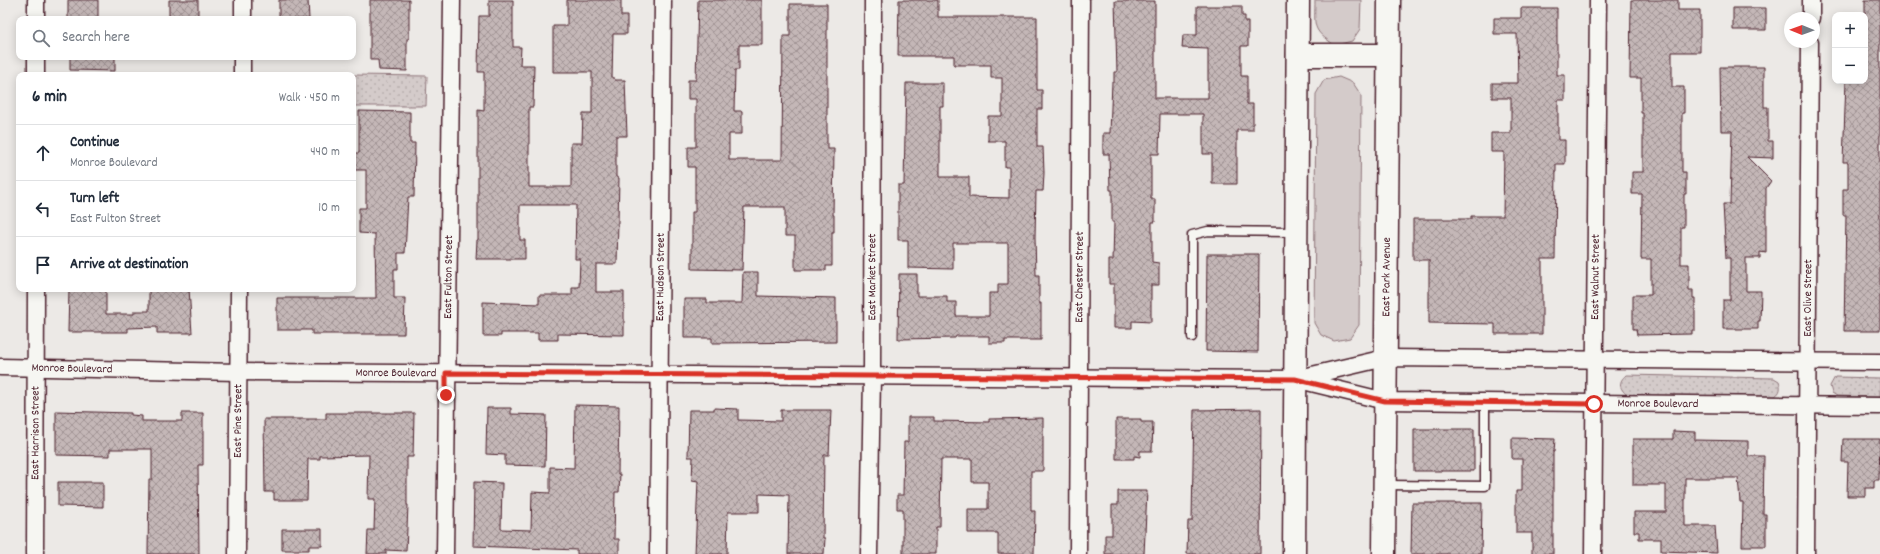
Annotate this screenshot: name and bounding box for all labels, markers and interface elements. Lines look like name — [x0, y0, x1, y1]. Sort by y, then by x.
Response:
north arrow — [1784, 12, 1820, 48]
map controls — [1832, 12, 1868, 84]
button: + — [1832, 12, 1868, 48]
search box — [16, 16, 356, 60]
icon: search — [30, 27, 52, 49]
text: Search here — [62, 27, 130, 49]
button: − — [1832, 48, 1868, 84]
text: 6 min — [32, 86, 67, 110]
text: Walk · 450 m — [279, 89, 340, 108]
text: Continue — [70, 132, 119, 154]
icon: ahead — [32, 142, 54, 164]
text: 440 m — [310, 143, 340, 162]
text: Monroe Boulevard — [70, 154, 158, 173]
text: Turn left — [70, 188, 119, 210]
icon: left — [32, 198, 54, 220]
text: 10 m — [318, 199, 340, 218]
text: East Fulton Street — [70, 210, 161, 229]
street label: East Chester Street — [1071, 231, 1088, 323]
street label: East Hudson Street — [652, 232, 669, 321]
street label: East Market Street — [864, 233, 881, 321]
street label: East Walnut Street — [1587, 233, 1604, 320]
street label: East Fulton Street — [439, 234, 458, 319]
street label: East Park Avenue — [1378, 237, 1395, 317]
icon: arrive — [32, 254, 54, 276]
text: Arrive at destination — [70, 254, 188, 276]
street label: East Olive Street — [1799, 259, 1817, 337]
street label: Monroe Boulevard — [31, 359, 113, 378]
street label: Monroe Boulevard — [355, 364, 436, 382]
street label: East Pine Street — [229, 383, 247, 458]
street label: East Harrison Street — [27, 385, 44, 480]
route end — [437, 386, 455, 404]
route start — [1585, 395, 1603, 413]
street label: Monroe Boulevard — [1617, 395, 1698, 413]

